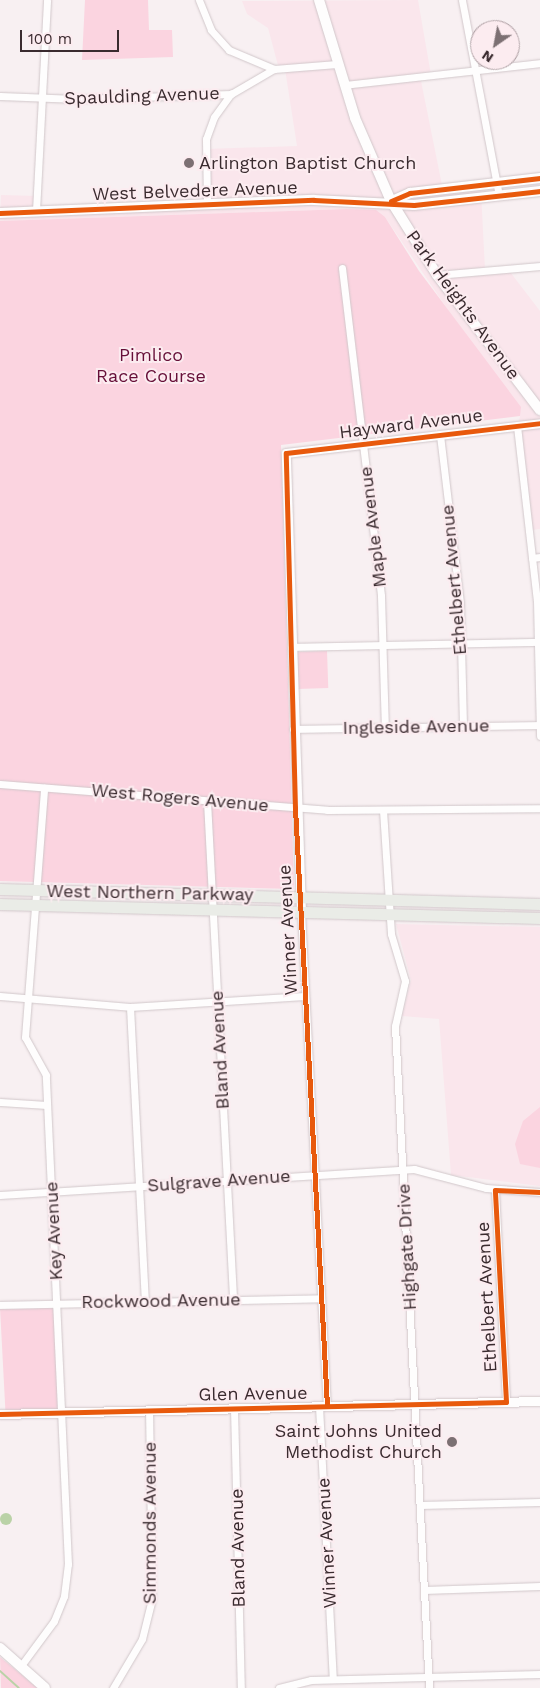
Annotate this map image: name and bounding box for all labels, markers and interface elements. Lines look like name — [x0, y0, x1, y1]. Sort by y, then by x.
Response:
scale bar — [22, 20, 121, 52]
north arrow — [470, 20, 520, 70]
text: 100 m — [28, 30, 72, 48]
text: N — [479, 47, 496, 66]
street label: Spaulding Avenue — [64, 82, 220, 110]
place label: Arlington Baptist Church — [199, 152, 416, 174]
marker: Arlington Baptist Church — [183, 157, 195, 169]
street label: West Belvedere Avenue — [92, 177, 298, 205]
street label: Park Heights Avenue — [401, 226, 525, 384]
park label: Pimlico Race Course — [96, 345, 206, 388]
street label: Hayward Avenue — [338, 404, 484, 444]
street label: Maple Avenue — [355, 465, 391, 589]
street label: Ethelbert Avenue — [437, 504, 471, 656]
street label: Ingleside Avenue — [342, 715, 490, 739]
street label: West Rogers Avenue — [90, 779, 270, 817]
street label: Winner Avenue — [274, 864, 302, 996]
street label: West Northern Parkway — [46, 880, 254, 906]
street label: Bland Avenue — [206, 990, 234, 1110]
street label: Sulgrave Avenue — [146, 1165, 292, 1197]
street label: Key Avenue — [41, 1180, 67, 1282]
street label: Highgate Drive — [393, 1183, 421, 1311]
street label: Ethelbert Avenue — [472, 1221, 502, 1373]
street label: Rockwood Avenue — [81, 1289, 241, 1313]
street label: Glen Avenue — [198, 1382, 308, 1406]
place label: Saint Johns United Methodist Church — [274, 1421, 442, 1464]
marker: Saint Johns United Methodist Church — [446, 1436, 458, 1448]
street label: Simmonds Avenue — [139, 1441, 161, 1605]
street label: Winner Avenue — [313, 1477, 341, 1609]
street label: Bland Avenue — [226, 1488, 250, 1608]

